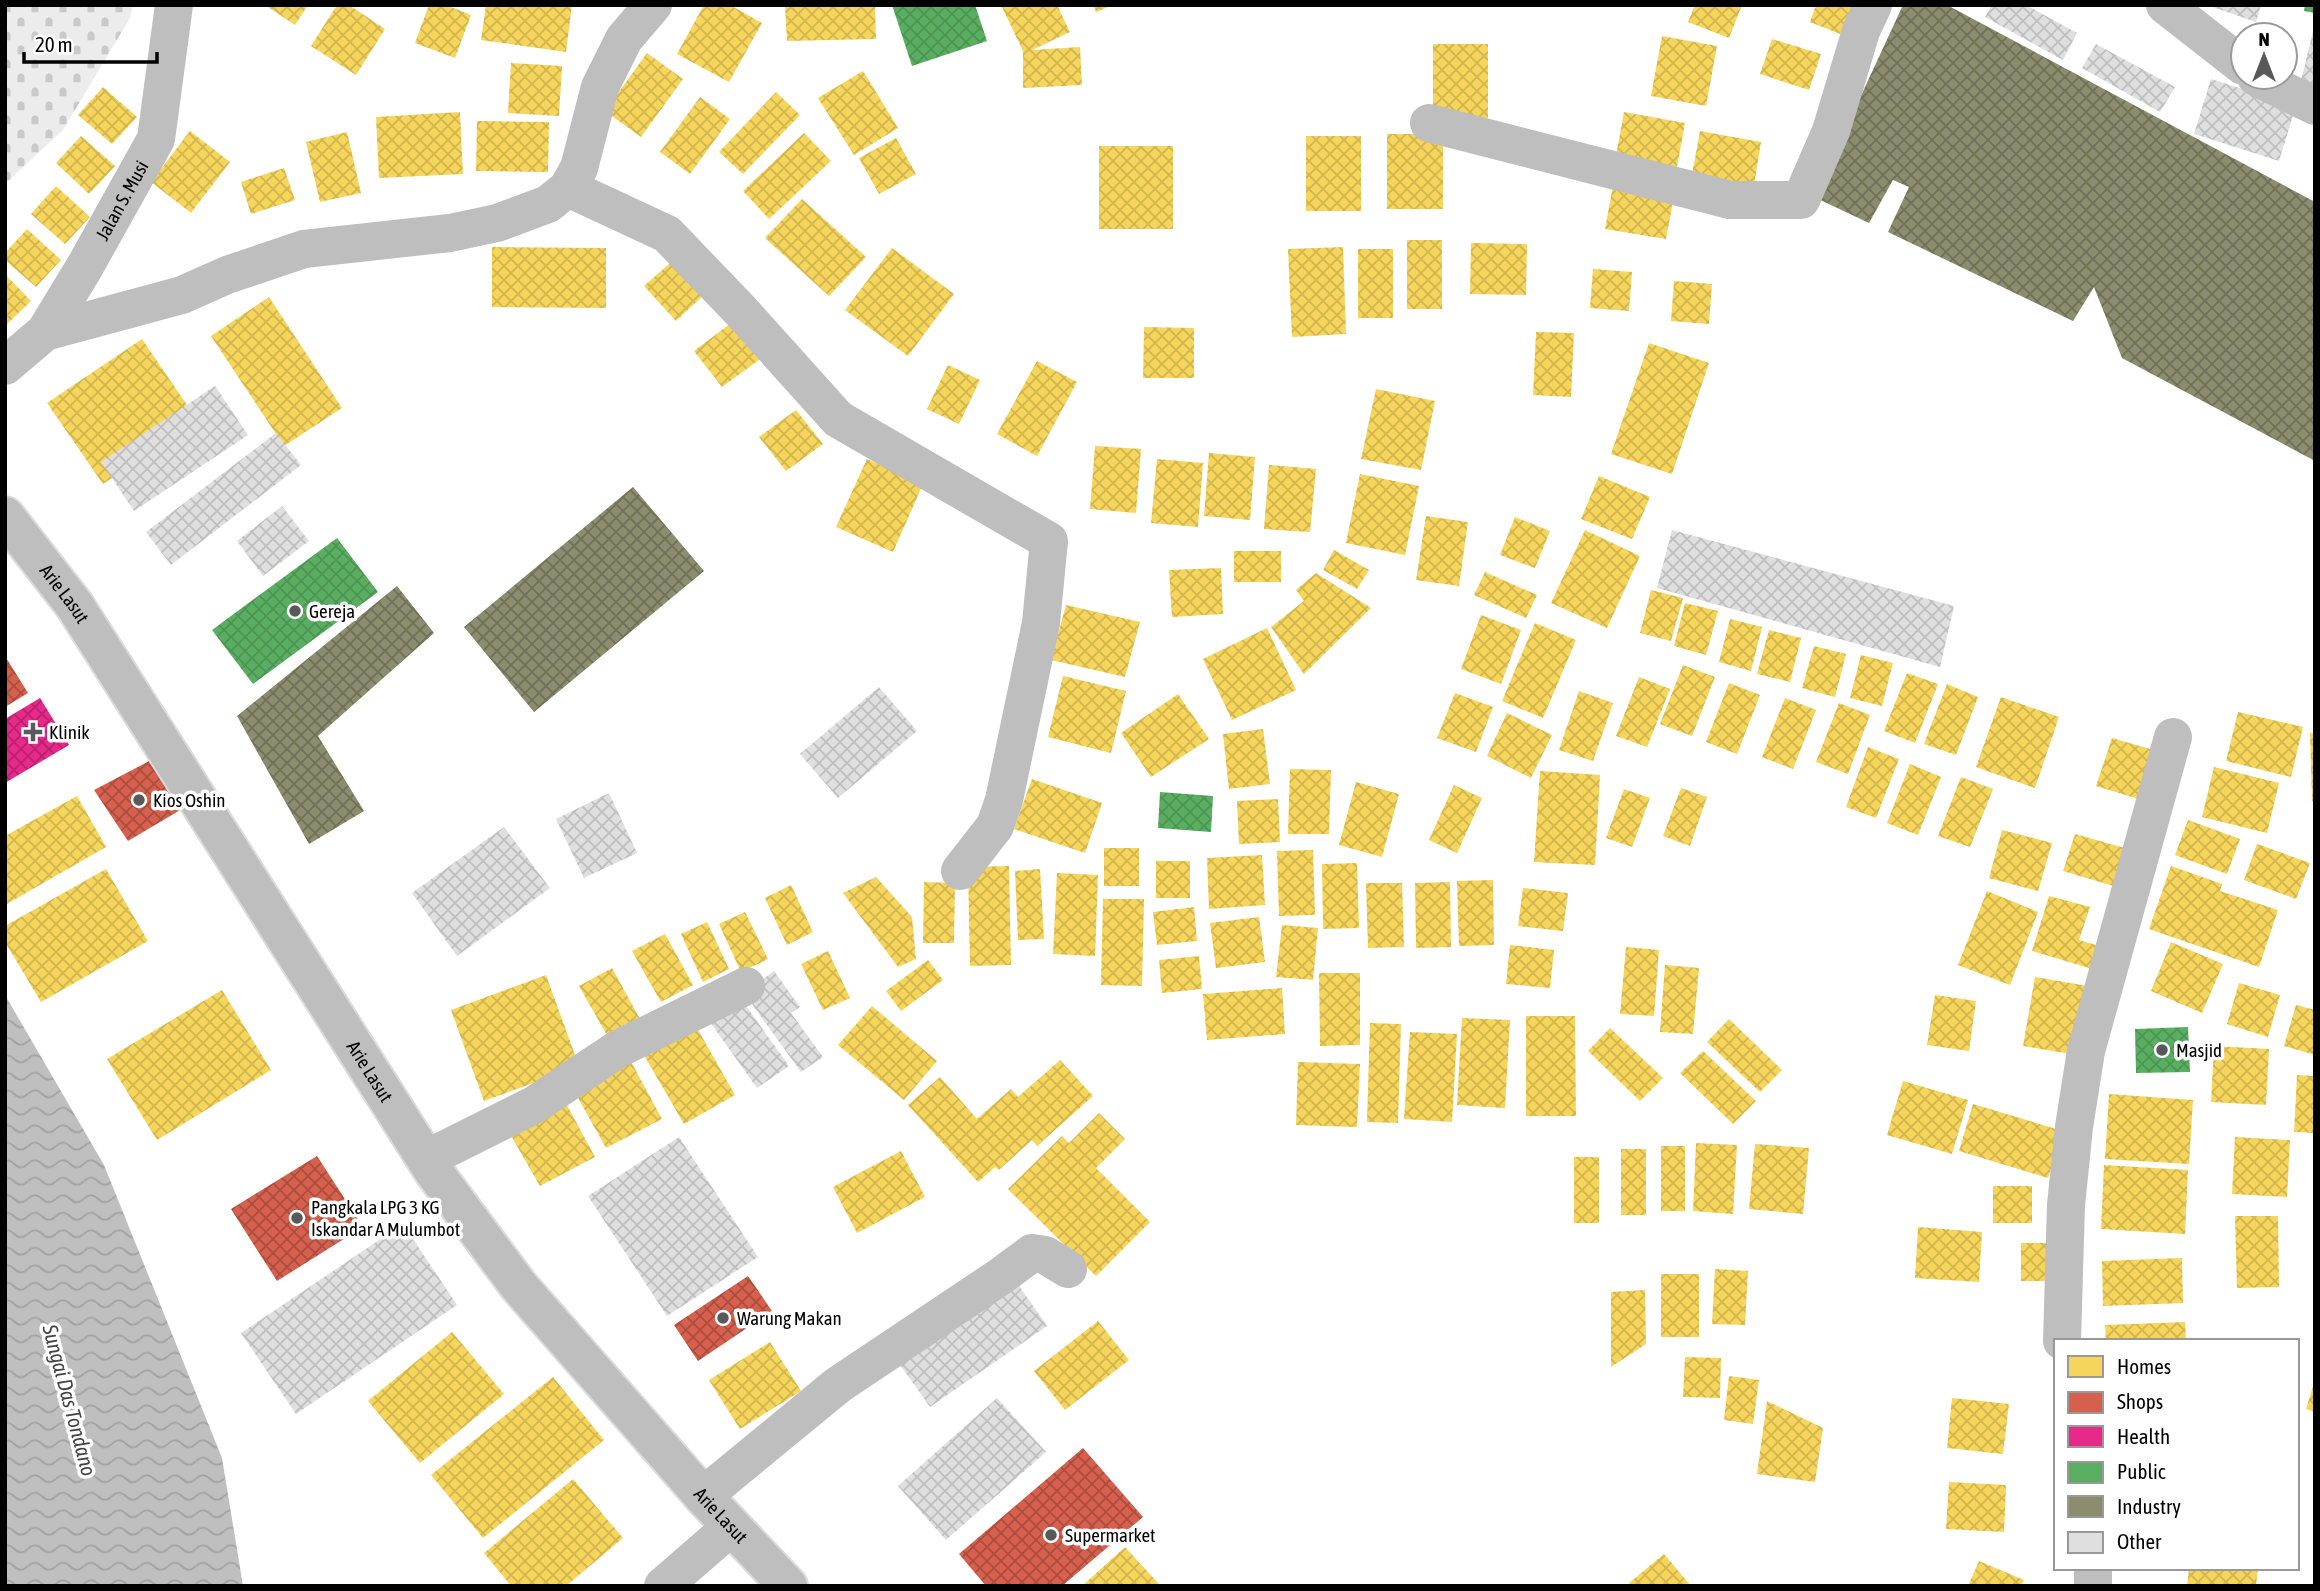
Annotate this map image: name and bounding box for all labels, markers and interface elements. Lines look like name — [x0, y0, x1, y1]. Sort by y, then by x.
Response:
scale bar — [24, 21, 158, 65]
north arrow — [2229, 21, 2299, 91]
text: N — [2258, 28, 2270, 50]
text: 20 m — [35, 32, 73, 56]
street label: Jalan S. Musi — [91, 157, 153, 244]
street label: Arie Lasut — [36, 560, 94, 627]
place label: Gereja — [309, 600, 355, 622]
marker: Gereja — [287, 603, 303, 619]
place label: Klinik — [49, 721, 90, 743]
marker: Klinik — [23, 722, 43, 742]
place label: Kios Oshin — [153, 789, 226, 811]
marker: Kios Oshin — [131, 792, 147, 808]
street label: Arie Lasut — [343, 1037, 398, 1106]
place label: Masjid — [2176, 1039, 2222, 1061]
marker: Masjid — [2154, 1042, 2170, 1058]
place label: Pangkala LPG 3 KG Iskandar A Mulumbot — [311, 1196, 460, 1240]
marker: Pangkala LPG 3 KG Iskandar A Mulumbot — [289, 1210, 305, 1226]
place label: Warung Makan — [737, 1307, 842, 1329]
marker: Warung Makan — [715, 1310, 731, 1326]
water label: Sungai Das Tondano — [38, 1321, 102, 1478]
legend — [2054, 1339, 2299, 1570]
text: Homes — [2117, 1354, 2171, 1378]
text: Shops — [2117, 1389, 2163, 1413]
text: Health — [2117, 1424, 2170, 1448]
text: Public — [2117, 1459, 2166, 1483]
street label: Arie Lasut — [690, 1483, 752, 1547]
text: Industry — [2117, 1494, 2181, 1518]
place label: Supermarket — [1065, 1524, 1156, 1546]
marker: Supermarket — [1043, 1527, 1059, 1543]
text: Other — [2117, 1529, 2162, 1553]

